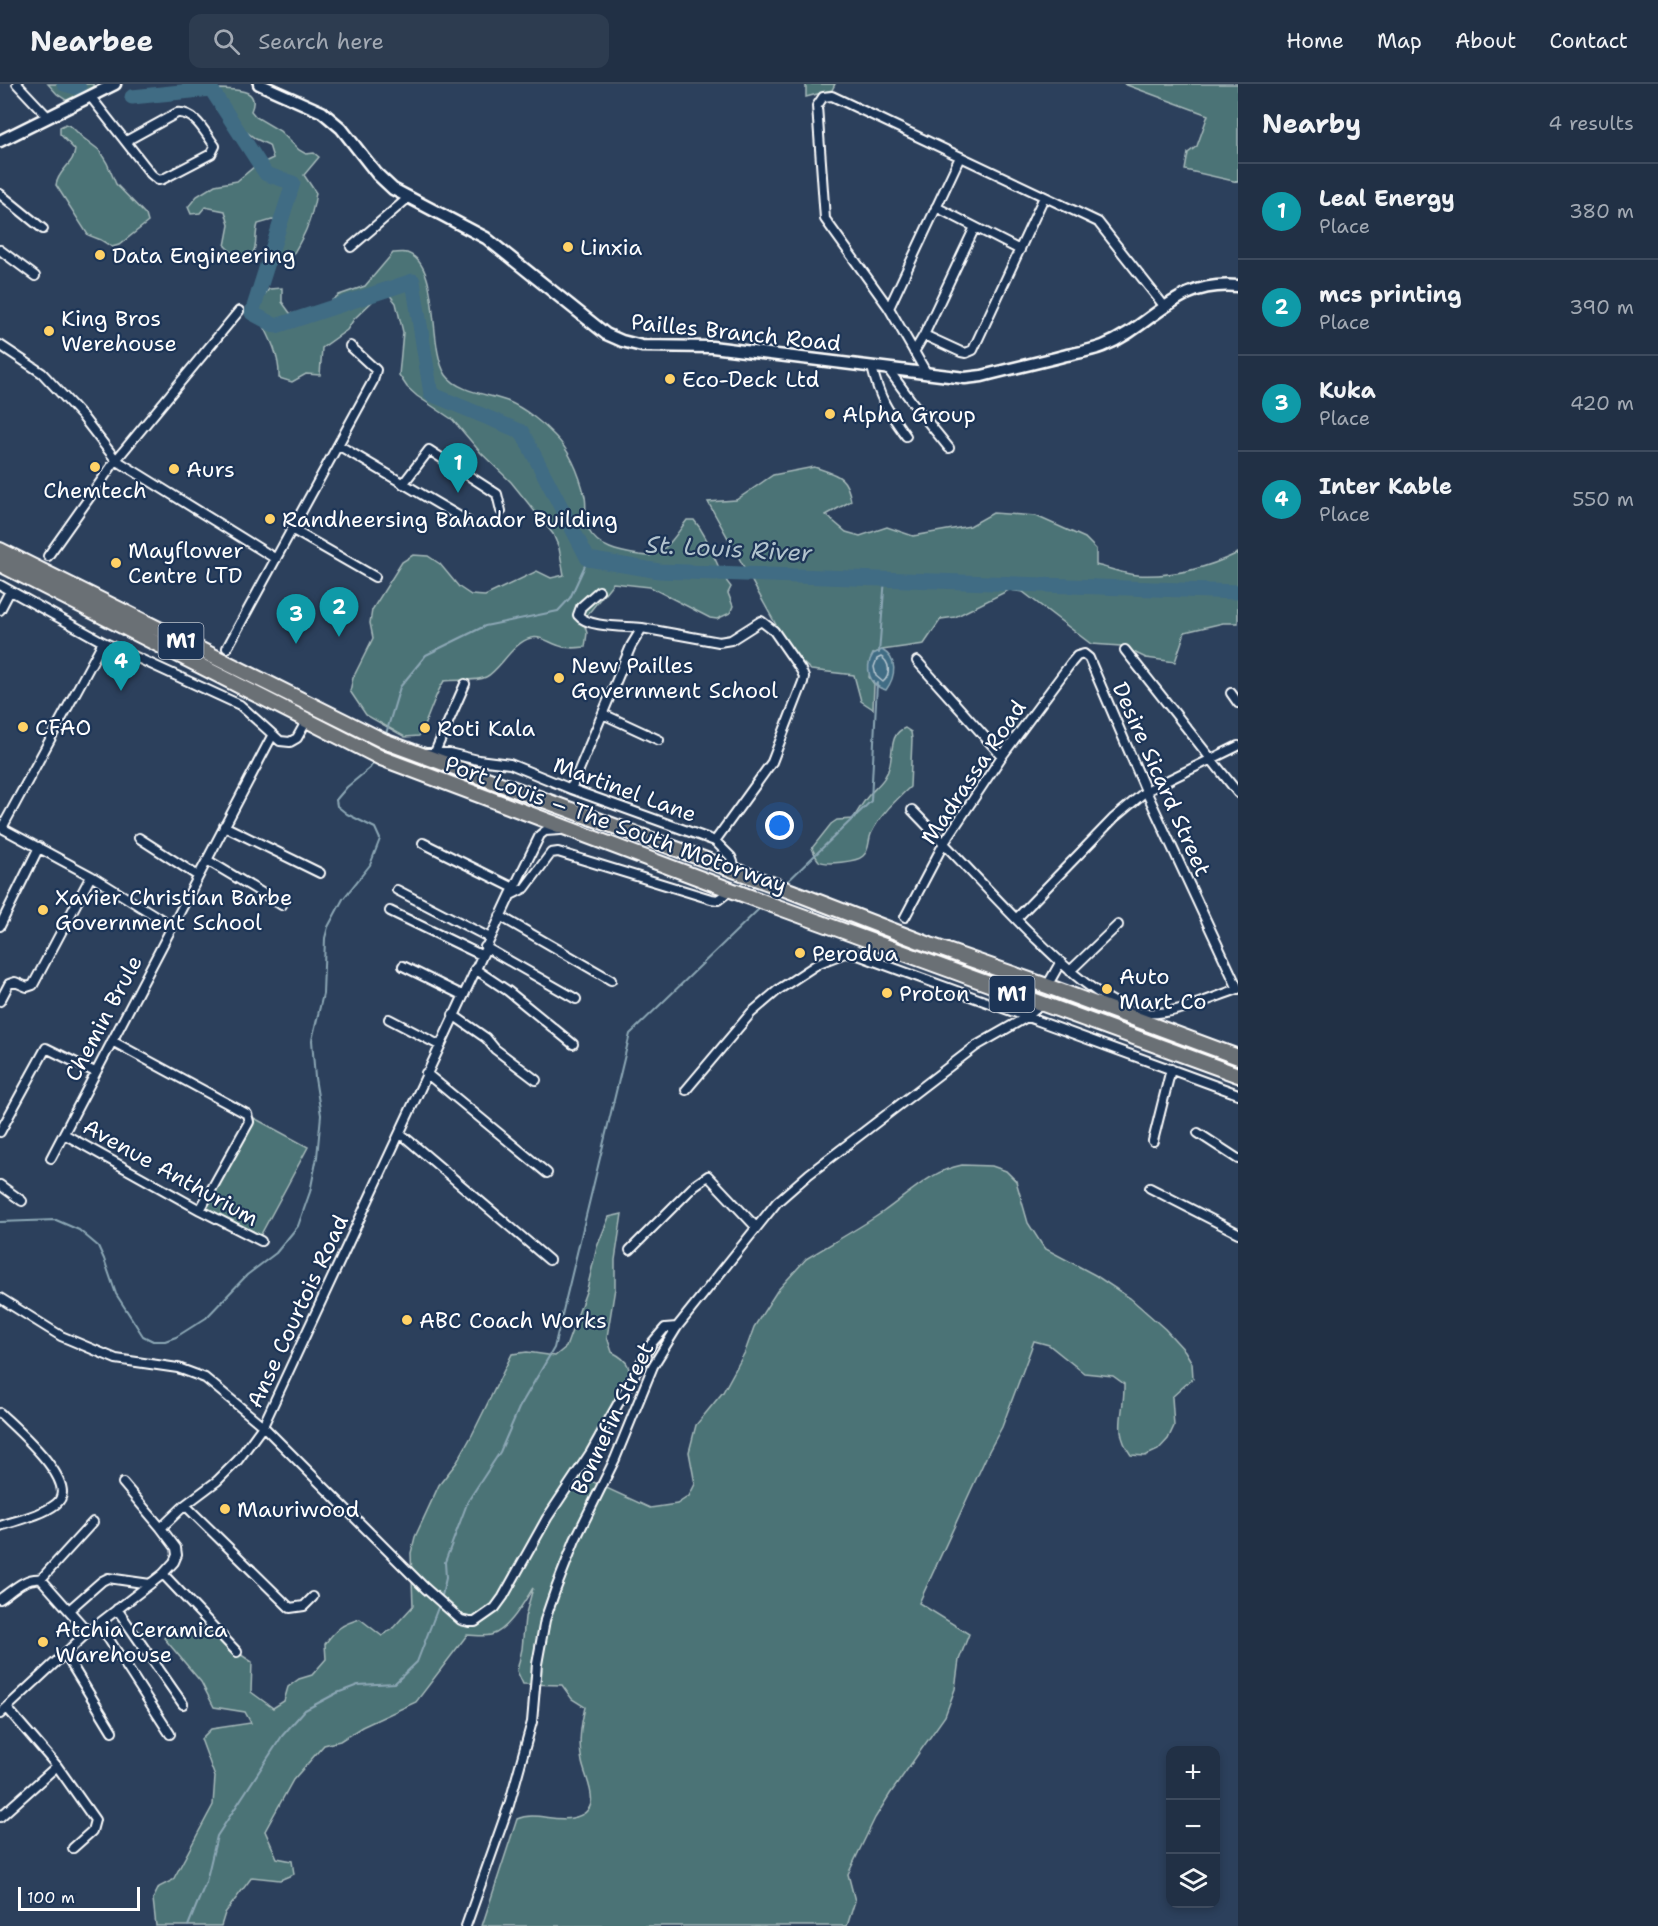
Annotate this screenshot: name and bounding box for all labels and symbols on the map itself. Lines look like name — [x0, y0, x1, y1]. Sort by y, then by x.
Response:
place label: Linxia — [580, 233, 642, 262]
marker: Linxia — [561, 240, 575, 254]
place label: Data Engineering — [112, 241, 295, 270]
marker: Data Engineering — [93, 248, 107, 262]
place label: King Bros Werehouse — [61, 304, 177, 358]
street label: Pailles Branch Road — [630, 307, 842, 358]
marker: King Bros Werehouse — [42, 324, 56, 338]
place label: Eco-Deck Ltd — [682, 365, 820, 394]
marker: Eco-Deck Ltd — [663, 372, 677, 386]
place label: Alpha Group — [842, 400, 976, 429]
marker: Alpha Group — [823, 407, 837, 421]
pin: 1 — [438, 444, 478, 493]
place label: Aurs — [186, 455, 235, 484]
marker: Chemtech — [88, 460, 102, 474]
marker: Aurs — [167, 462, 181, 476]
place label: Chemtech — [43, 476, 147, 505]
place label: Randheersing Bahador Building — [282, 505, 618, 534]
marker: Randheersing Bahador Building — [263, 512, 277, 526]
water label: St. Louis River — [645, 529, 814, 569]
place label: Mayflower Centre LTD — [128, 536, 244, 590]
marker: Mayflower Centre LTD — [109, 556, 123, 570]
pin: 2 — [320, 588, 358, 637]
pin: 3 — [276, 594, 316, 644]
road number: M1 — [158, 623, 204, 659]
pin: 4 — [102, 642, 140, 691]
place label: New Pailles Government School — [571, 651, 778, 705]
marker: New Pailles Government School — [552, 671, 566, 685]
street label: Desire Sicard Street — [1106, 678, 1217, 881]
street label: Madrassa Road — [914, 694, 1033, 850]
place label: CFAO — [35, 713, 91, 742]
place label: Roti Kala — [437, 714, 535, 743]
marker: CFAO — [16, 720, 30, 734]
marker: Roti Kala — [418, 721, 432, 735]
street label: Port Louis – The South Motorway — [441, 749, 791, 900]
street label: Martinel Lane — [549, 750, 700, 829]
your location — [765, 811, 794, 840]
place label: Xavier Christian Barbe Government School — [55, 883, 292, 937]
marker: Xavier Christian Barbe Government School — [36, 903, 50, 917]
place label: Perodua — [812, 939, 899, 968]
marker: Perodua — [793, 946, 807, 960]
street label: Chemin Brule — [58, 950, 149, 1086]
place label: Auto Mart Co — [1119, 962, 1207, 1016]
road number: M1 — [990, 976, 1034, 1012]
place label: Proton — [899, 979, 970, 1008]
marker: Auto Mart Co — [1100, 982, 1114, 996]
marker: Proton — [880, 986, 894, 1000]
street label: Avenue Anthurium — [78, 1112, 264, 1233]
street label: Anse Courtois Road — [240, 1210, 355, 1412]
place label: ABC Coach Works — [419, 1306, 607, 1335]
marker: ABC Coach Works — [400, 1313, 414, 1327]
street label: Bonnefin Street — [564, 1337, 661, 1499]
place label: Mauriwood — [237, 1495, 359, 1524]
marker: Mauriwood — [218, 1502, 232, 1516]
place label: Atchia Ceramica Warehouse — [55, 1615, 228, 1669]
marker: Atchia Ceramica Warehouse — [36, 1635, 50, 1649]
scale bar — [18, 1884, 140, 1912]

